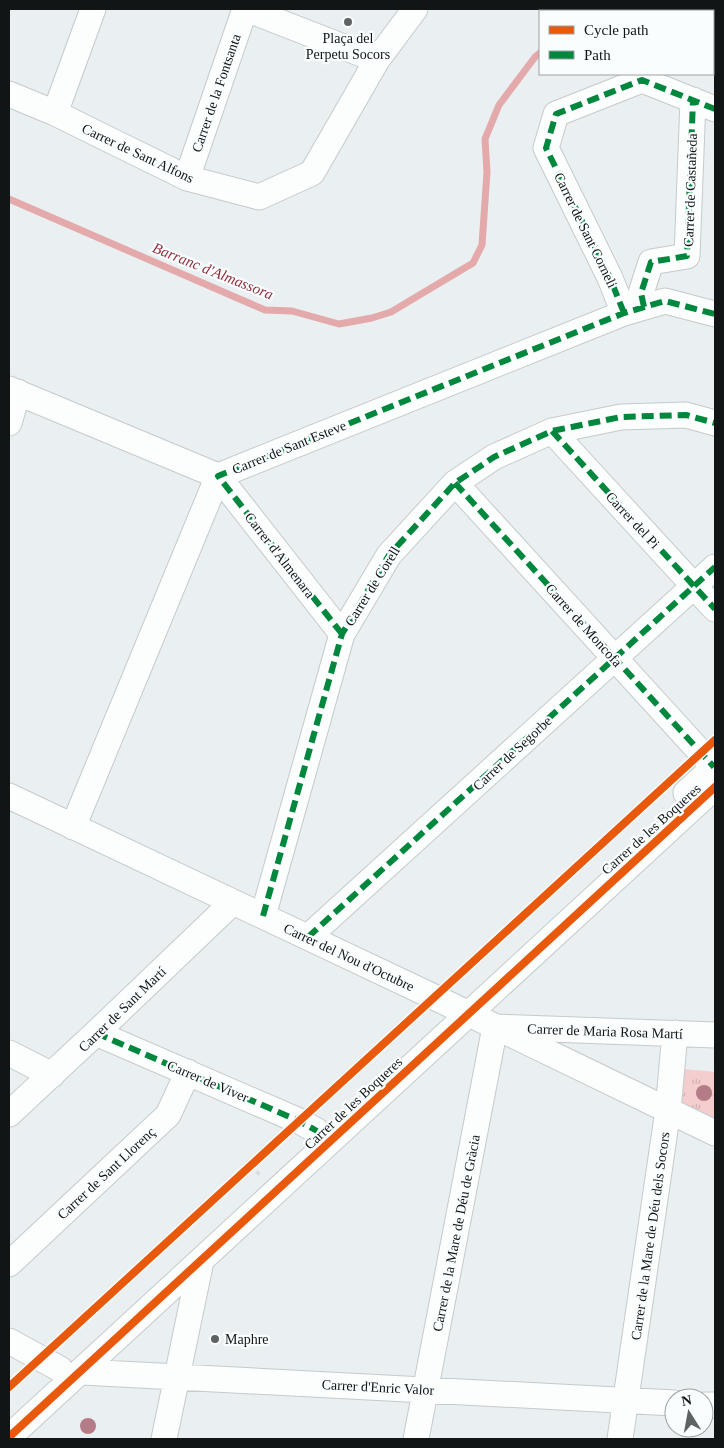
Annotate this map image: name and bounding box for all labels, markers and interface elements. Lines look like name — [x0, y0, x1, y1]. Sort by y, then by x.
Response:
legend — [539, 10, 714, 75]
marker: Plaça del Perpetu Socors — [342, 16, 354, 28]
text: Cycle path — [584, 22, 649, 38]
street label: Carrer de la Fontsanta — [189, 31, 244, 154]
place label: Plaça del Perpetu Socors — [306, 31, 390, 62]
text: Path — [584, 47, 611, 63]
street label: Carrer de Sant Alfons — [79, 121, 196, 186]
street label: Carrer de Castañeda — [681, 132, 700, 247]
street label: Carrer de Sant Corneli — [551, 170, 620, 290]
water label: Barranc d'Almassora — [150, 239, 276, 303]
street label: Carrer de Sant Esteve — [230, 418, 348, 477]
street label: Carrer del Pi — [603, 489, 663, 552]
street label: Carrer d'Almenara — [242, 510, 318, 602]
street label: Carrer de Corell — [342, 544, 403, 629]
street label: Carrer de Moncofa — [542, 581, 625, 671]
street label: Carrer de Segorbe — [470, 713, 555, 794]
street label: Carrer de les Boqueres — [599, 781, 704, 878]
street label: Carrer del Nou d'Octubre — [281, 921, 416, 994]
street label: Carrer de Sant Martí — [76, 964, 169, 1055]
street label: Carrer de Maria Rosa Martí — [527, 1021, 683, 1042]
street label: Carrer de les Boqueres — [301, 1054, 405, 1152]
street label: Carrer de Viver — [165, 1058, 251, 1105]
street label: Carrer de Sant Llorenç — [54, 1124, 158, 1222]
street label: Carrer de la Mare de Déu dels Socors — [628, 1131, 673, 1341]
street label: Carrer de la Mare de Déu de Gràcia — [430, 1133, 483, 1333]
place label: Maphre — [225, 1332, 269, 1347]
marker: Maphre — [209, 1333, 221, 1345]
street label: Carrer d'Enric Valor — [321, 1377, 435, 1398]
north arrow — [664, 1388, 714, 1438]
text: N — [680, 1392, 693, 1409]

